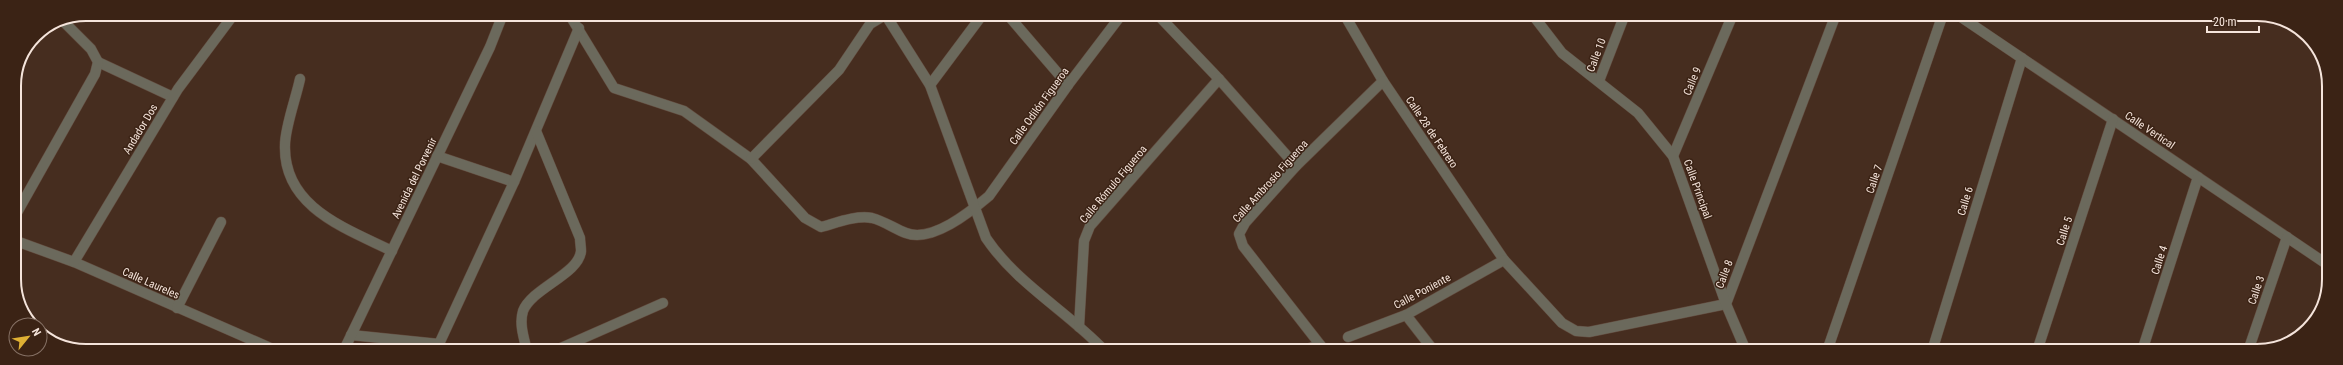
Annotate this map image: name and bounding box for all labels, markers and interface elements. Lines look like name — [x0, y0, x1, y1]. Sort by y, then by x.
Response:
scale bar — [2207, 8, 2259, 34]
text: 20 m — [2213, 15, 2237, 29]
street label: Calle 10 — [1584, 36, 1609, 74]
street label: Calle Odilón Figueroa — [1007, 65, 1072, 148]
street label: Calle 9 — [1681, 65, 1704, 97]
street label: Calle 28 de Febrero — [1403, 94, 1461, 171]
street label: Andador Dos — [120, 102, 160, 157]
street label: Calle Vertical — [2122, 109, 2177, 152]
street label: Avenida del Porvenir — [389, 135, 440, 221]
street label: Calle Ambrosio Figueroa — [1230, 137, 1311, 225]
street label: Calle Rómulo Figueroa — [1077, 143, 1150, 226]
street label: Calle Principal — [1681, 158, 1714, 221]
street label: Calle 7 — [1863, 163, 1885, 195]
street label: Calle 6 — [1955, 185, 1976, 217]
street label: Calle 5 — [2054, 215, 2075, 247]
street label: Calle 4 — [2149, 244, 2170, 276]
street label: Calle 8 — [1713, 258, 1736, 290]
street label: Calle Laureles — [120, 265, 181, 302]
street label: Calle Poniente — [1392, 271, 1453, 312]
street label: Calle 3 — [2245, 274, 2267, 306]
north arrow — [8, 317, 48, 357]
text: N — [29, 326, 44, 339]

